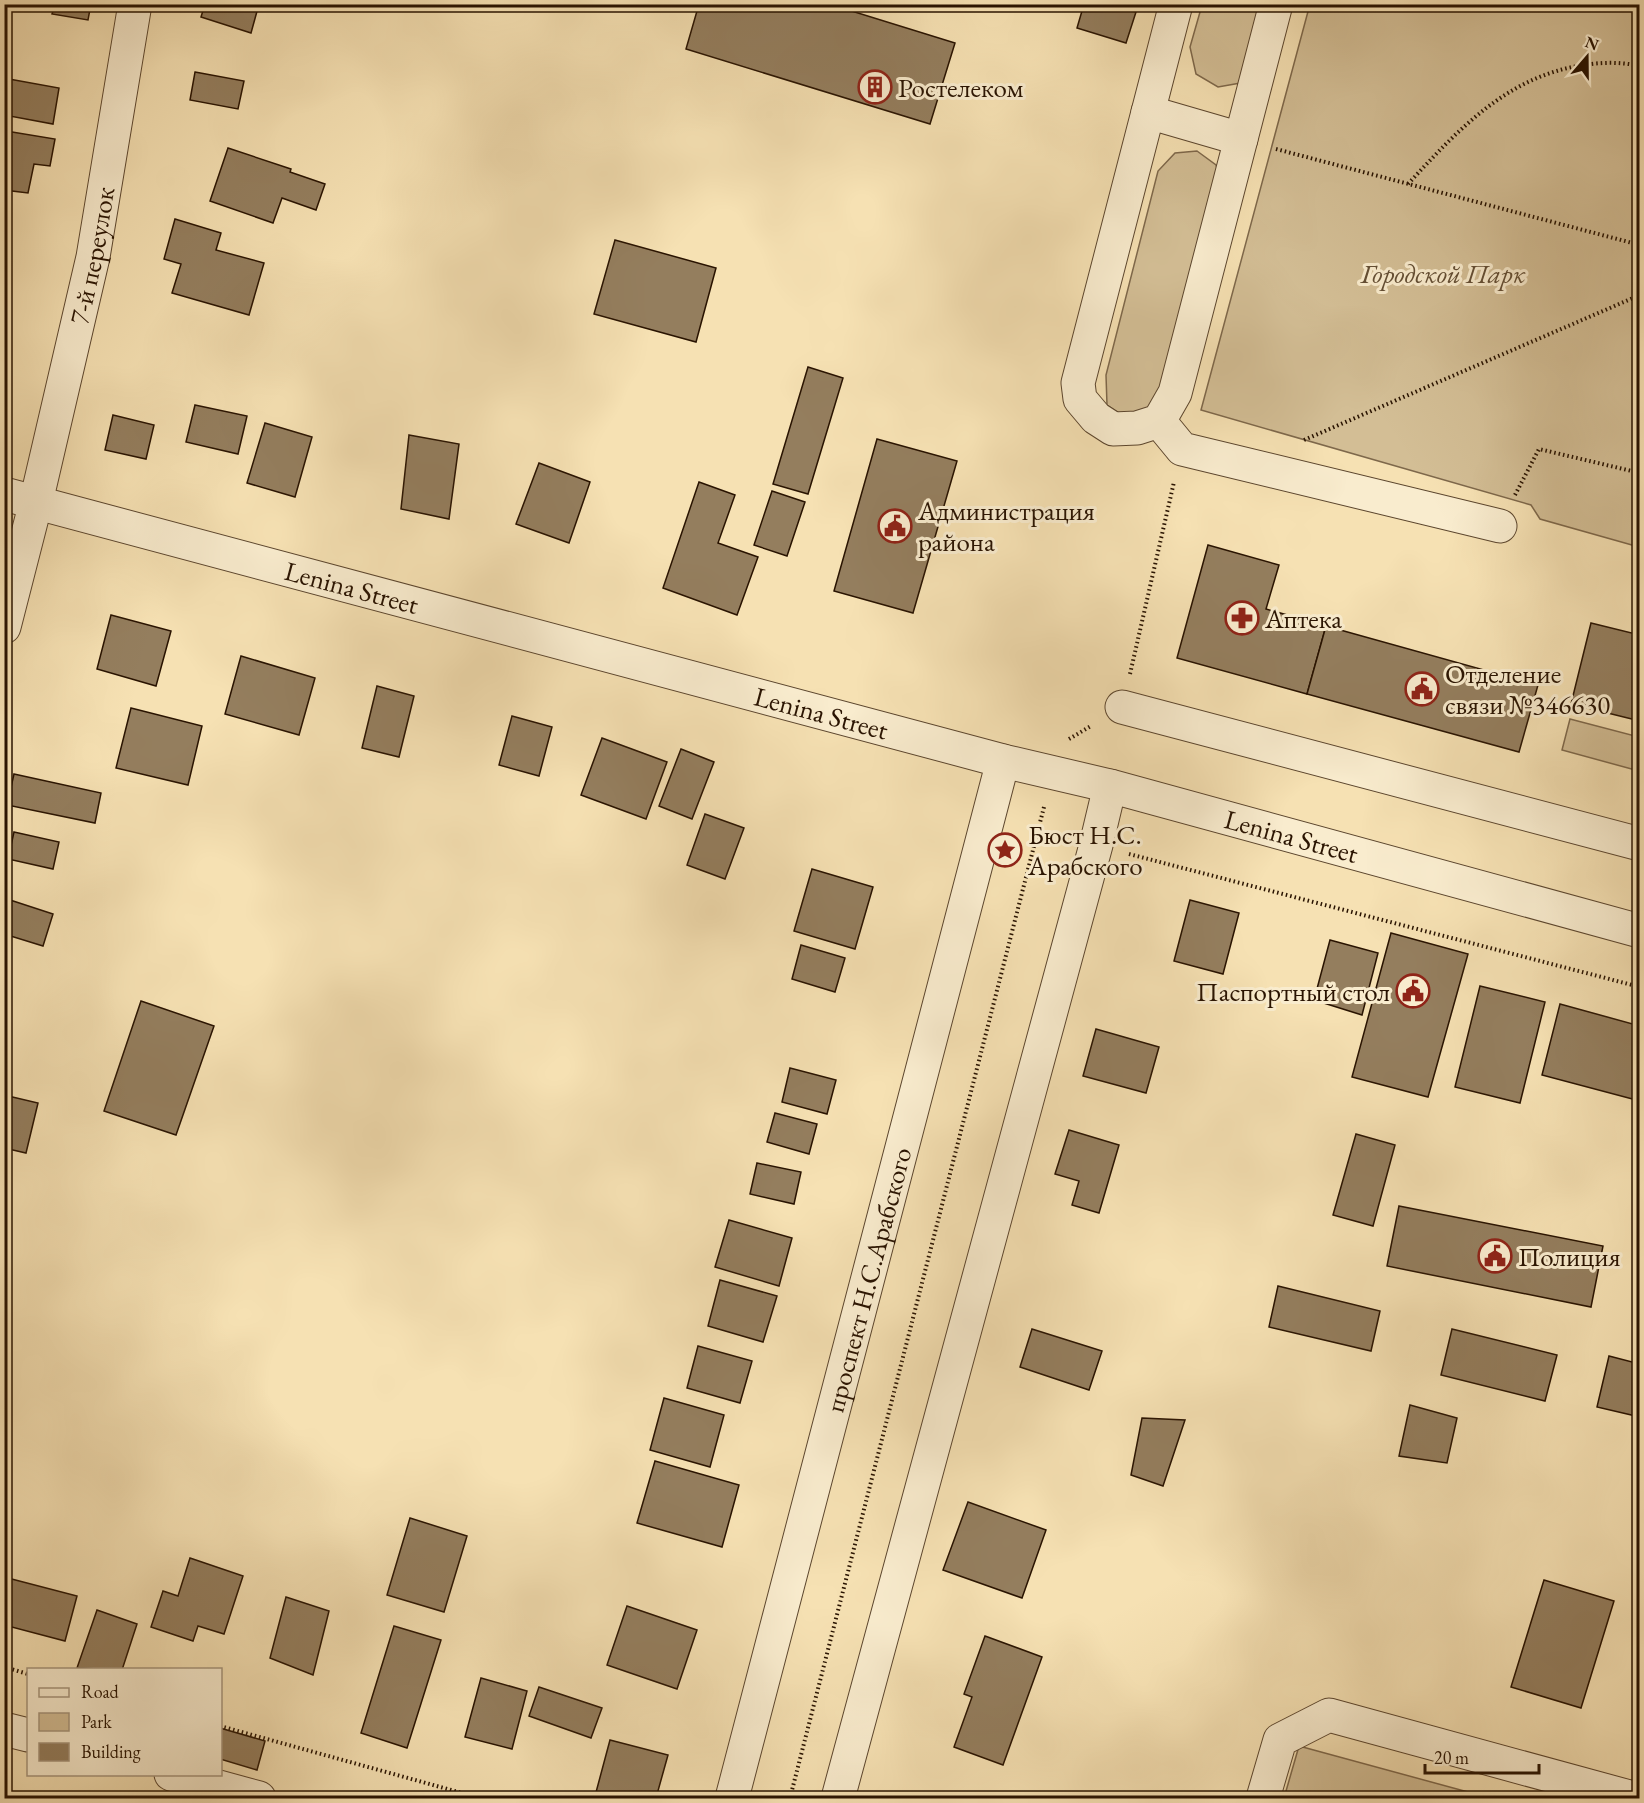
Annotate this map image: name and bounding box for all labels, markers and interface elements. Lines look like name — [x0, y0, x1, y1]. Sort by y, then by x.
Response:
north arrow — [1557, 27, 1617, 87]
text: N — [1582, 31, 1602, 55]
building icon: Ростелеком — [857, 69, 893, 105]
place label: Ростелеком — [898, 70, 1023, 105]
street label: 7-й переулок — [61, 184, 122, 327]
park label: Городской Парк — [1360, 256, 1527, 291]
place label: Администрация района — [917, 493, 1095, 559]
public building icon: Администрация района — [877, 508, 913, 544]
street label: Lenina Street — [281, 552, 423, 622]
pharmacy icon: Аптека — [1224, 600, 1260, 636]
place label: Аптека — [1264, 601, 1342, 636]
place label: Отделение связи №346630 — [1445, 656, 1610, 722]
public building icon: Отделение связи №346630 — [1404, 671, 1440, 707]
street label: Lenina Street — [751, 678, 893, 747]
street label: Lenina Street — [1221, 801, 1363, 871]
place label: Бюст Н.С. Арабского — [1027, 817, 1143, 883]
place icon: Бюст Н.С. Арабского — [987, 832, 1023, 868]
public building icon: Паспортный стол — [1395, 973, 1431, 1009]
place label: Паспортный стол — [1196, 974, 1390, 1009]
street label: проспект Н.С.Арабского — [816, 1143, 919, 1416]
public building icon: Полиция — [1477, 1238, 1513, 1274]
place label: Полиция — [1518, 1239, 1621, 1274]
legend — [27, 1668, 222, 1776]
text: Road — [81, 1680, 120, 1703]
text: Park — [81, 1710, 112, 1733]
scale bar — [1425, 1737, 1539, 1775]
text: Building — [81, 1740, 141, 1763]
text: 20 m — [1434, 1746, 1469, 1769]

